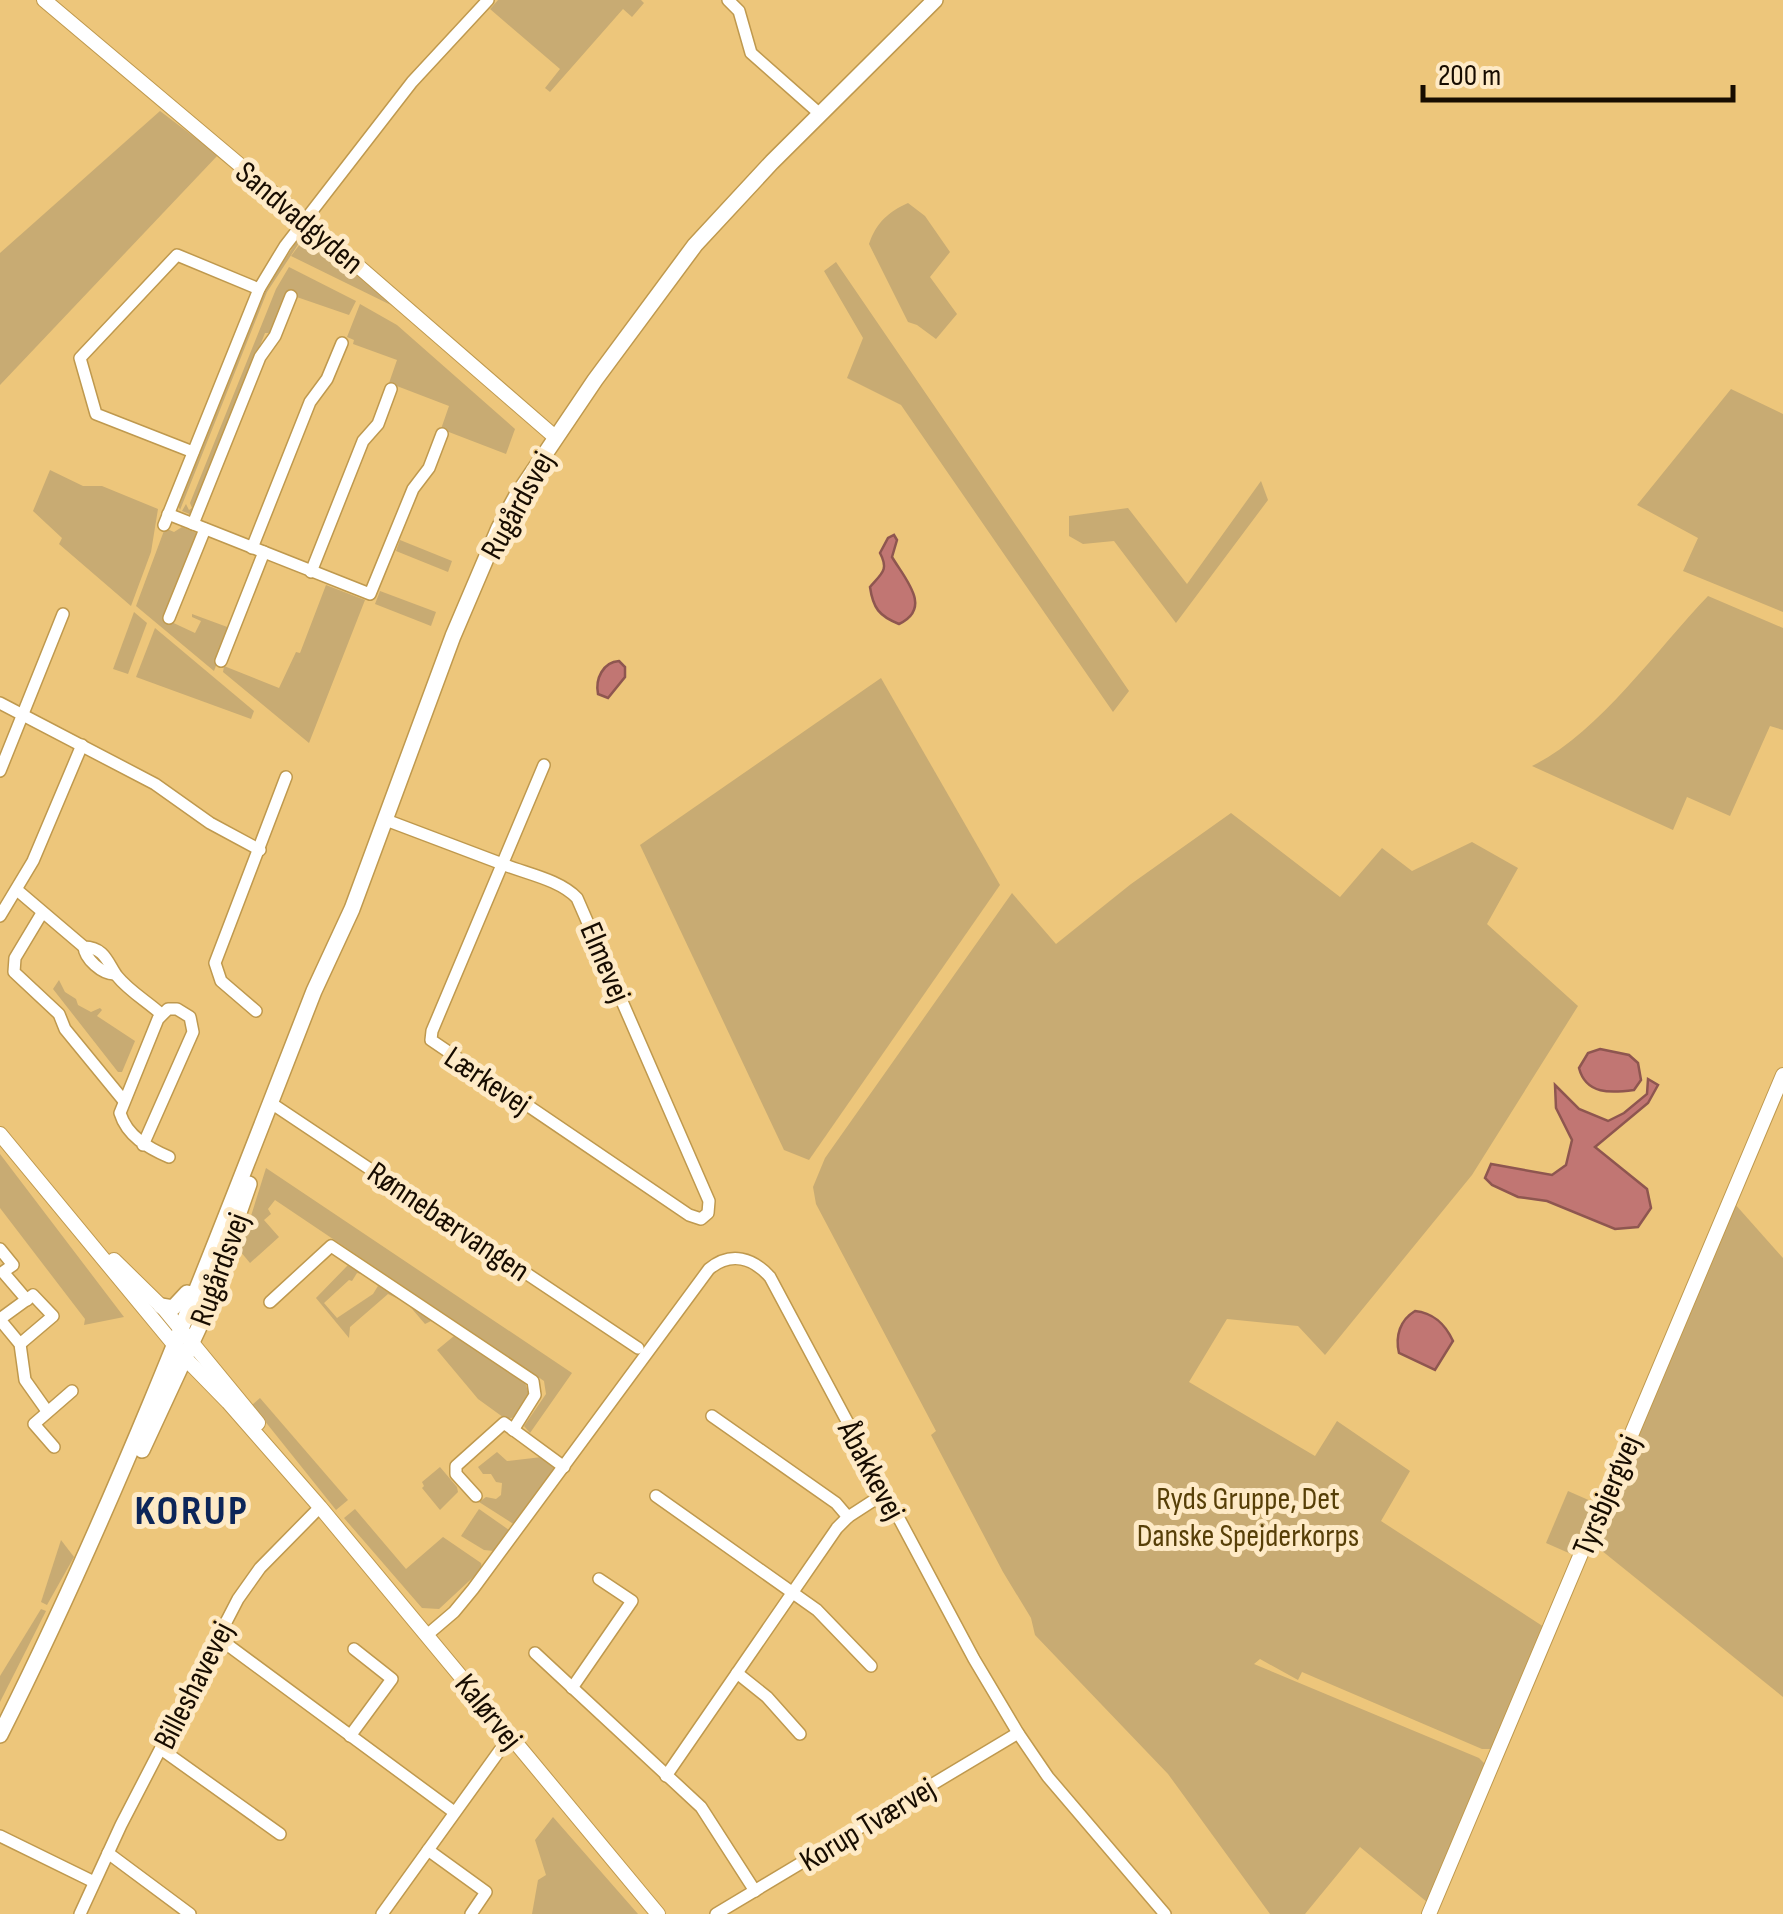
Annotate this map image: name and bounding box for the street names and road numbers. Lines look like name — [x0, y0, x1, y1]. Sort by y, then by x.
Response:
street label: Sandvadgyden — [227, 153, 371, 283]
street label: Rugårdsvej — [473, 445, 564, 566]
street label: Elmevej — [570, 917, 639, 1008]
street label: Lærkevej — [437, 1038, 538, 1124]
street label: Rønnebærvangen — [360, 1154, 537, 1291]
street label: Rugårdsvej — [182, 1208, 259, 1331]
street label: Åbakkevej — [828, 1413, 913, 1527]
street label: Tyrsbjergvej — [1565, 1429, 1650, 1562]
street label: Billeshavevej — [146, 1615, 243, 1756]
street label: Kalørvej — [446, 1666, 530, 1758]
street label: Korup Tværvej — [793, 1770, 943, 1881]

